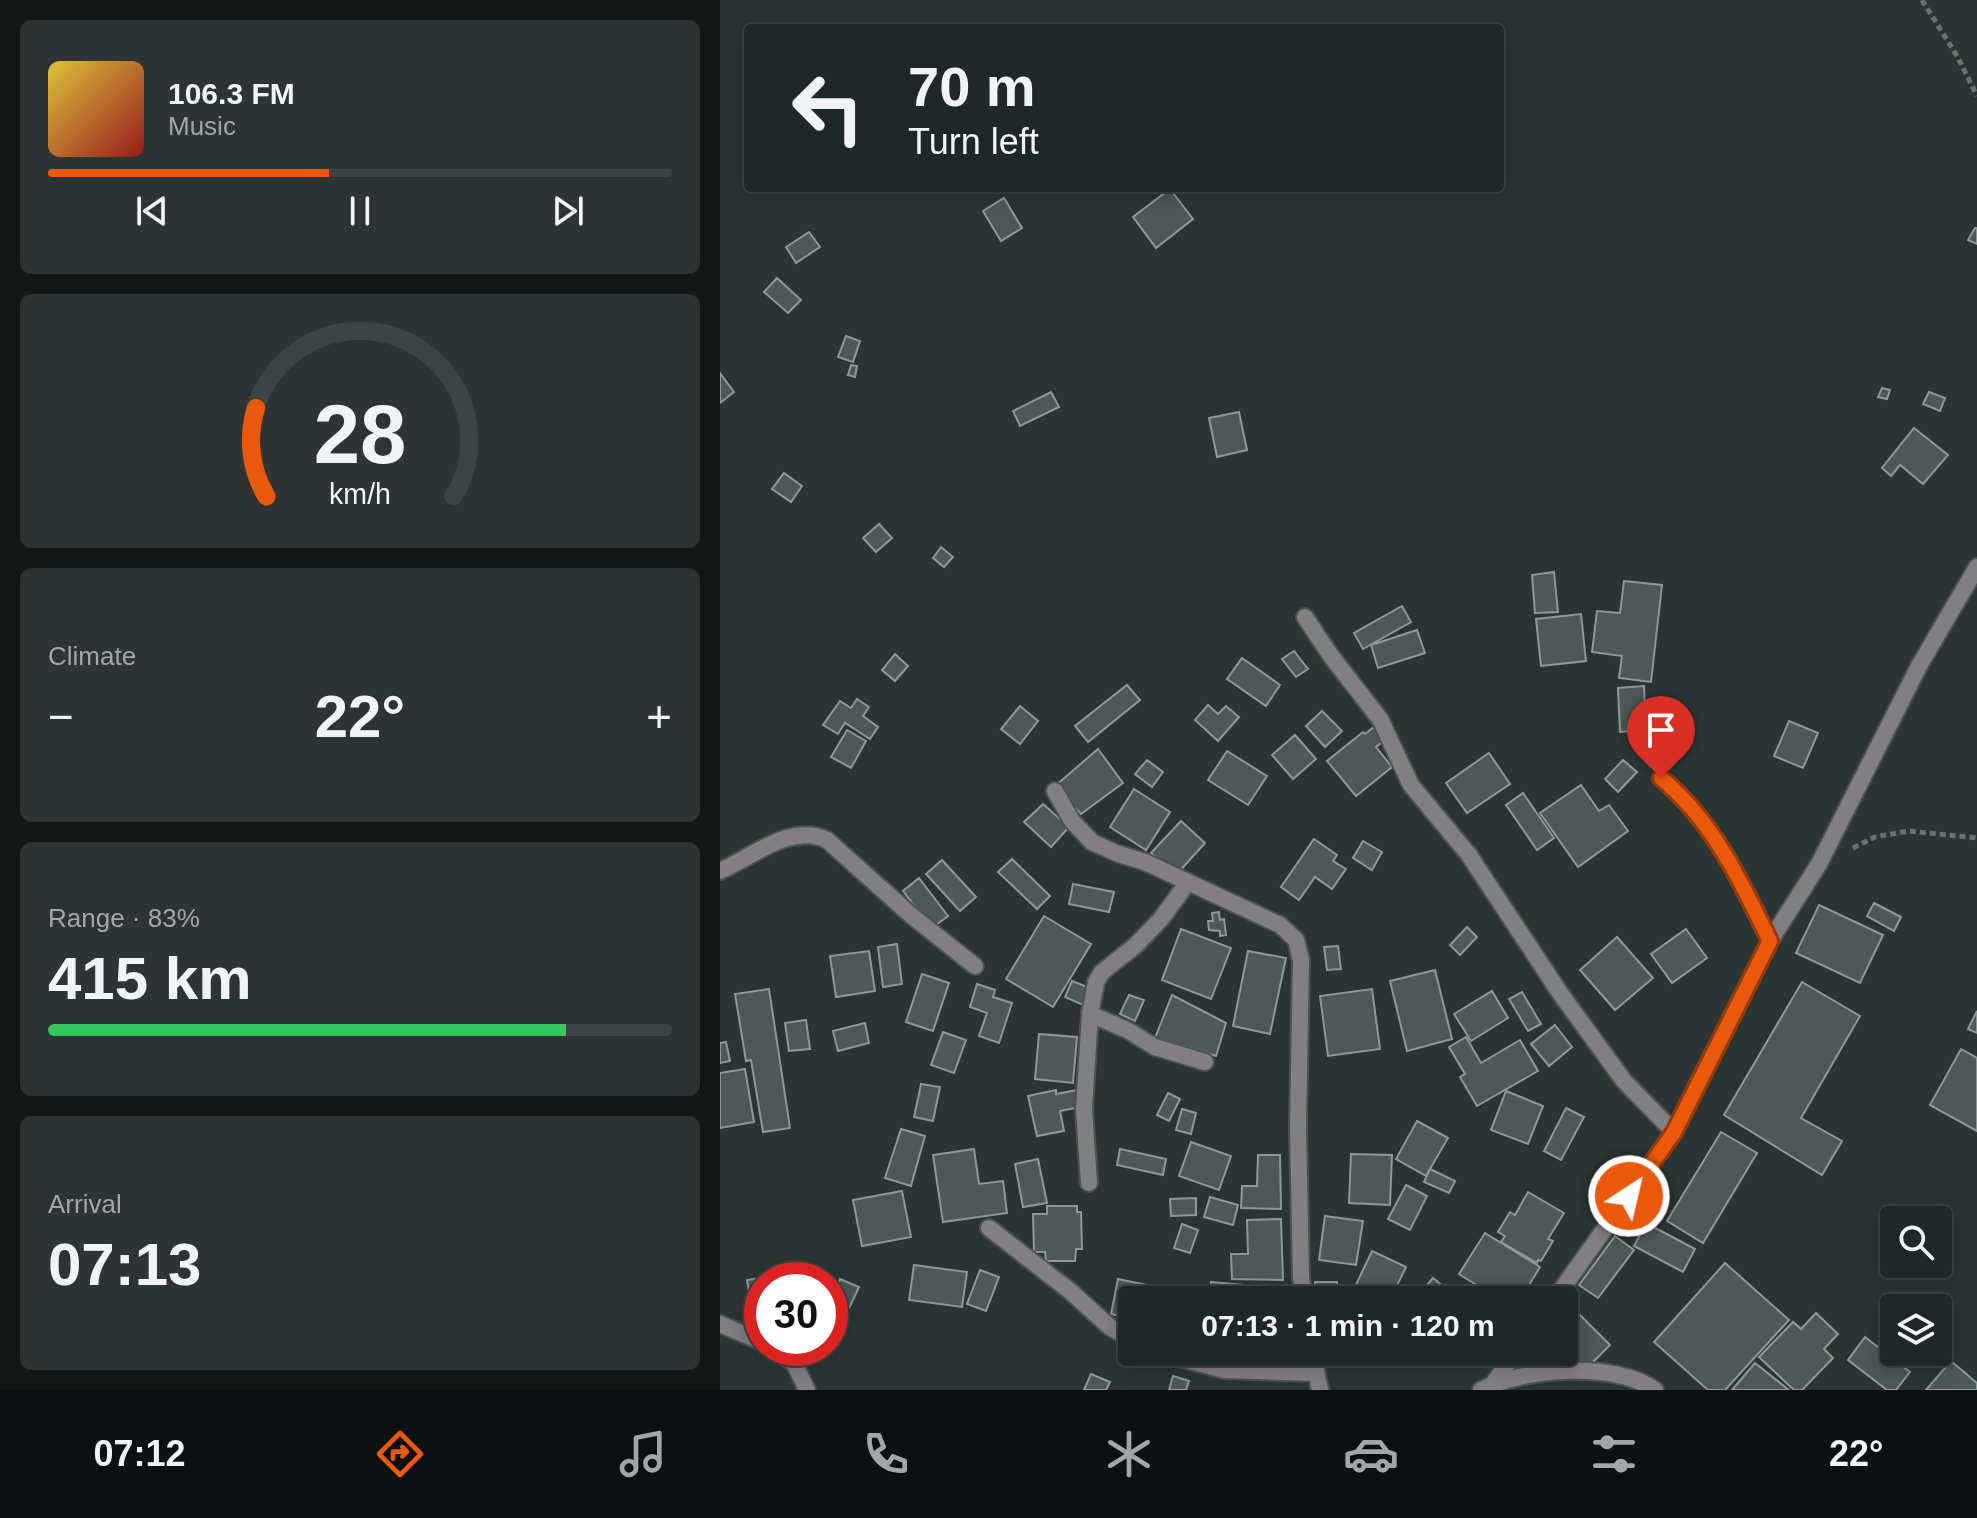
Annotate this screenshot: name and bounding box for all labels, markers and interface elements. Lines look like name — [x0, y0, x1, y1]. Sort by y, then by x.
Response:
text: 70 m — [908, 55, 1036, 118]
icon: left — [776, 56, 880, 160]
text: 106.3 FM — [168, 77, 295, 110]
text: Music — [168, 111, 236, 141]
text: Turn left — [908, 121, 1039, 162]
icon: previous — [130, 189, 174, 233]
icon: pause — [338, 189, 382, 233]
icon: next — [546, 189, 590, 233]
text: 28 — [314, 388, 406, 481]
text: km/h — [329, 478, 391, 510]
text: Climate — [48, 641, 136, 671]
text: 22° — [315, 683, 405, 750]
text: − — [48, 692, 74, 741]
text: + — [646, 692, 672, 741]
pin — [1627, 696, 1695, 778]
icon: arrive — [1639, 708, 1683, 752]
text: Range · 83% — [48, 903, 200, 933]
text: 415 km — [48, 945, 252, 1012]
position arrow — [1587, 1154, 1671, 1238]
text: Arrival — [48, 1189, 122, 1219]
map controls — [1880, 1206, 1952, 1366]
button: search — [1880, 1206, 1952, 1278]
text: 07:13 — [48, 1231, 201, 1298]
speed limit sign: 30 — [744, 1262, 848, 1366]
button: layers — [1880, 1294, 1952, 1366]
text: 07:13 · 1 min · 120 m — [1201, 1309, 1495, 1342]
icon: directions — [372, 1426, 428, 1482]
icon: music — [615, 1426, 671, 1482]
icon: phone — [858, 1426, 914, 1482]
icon: climate — [1101, 1426, 1157, 1482]
icon: car — [1343, 1426, 1399, 1482]
icon: filters — [1586, 1426, 1642, 1482]
text: 07:12 — [93, 1433, 185, 1474]
text: 22° — [1829, 1433, 1884, 1474]

